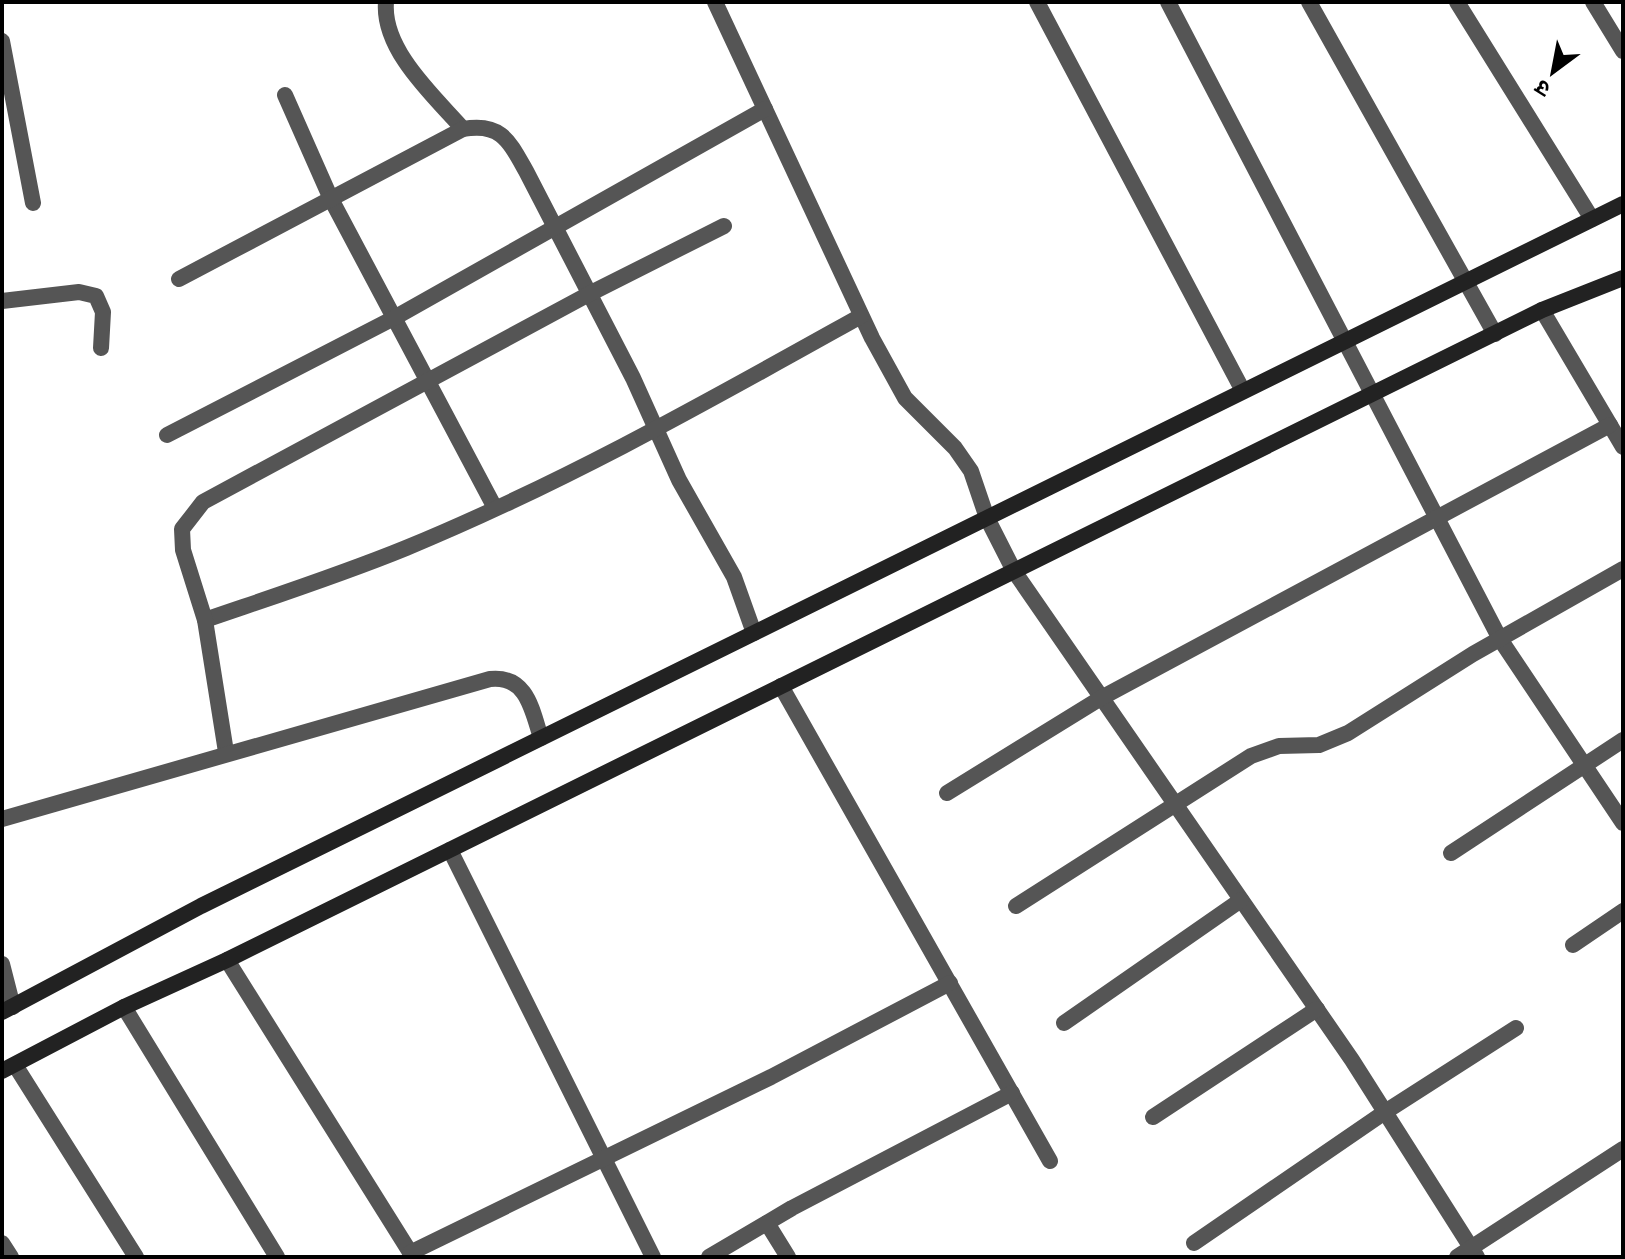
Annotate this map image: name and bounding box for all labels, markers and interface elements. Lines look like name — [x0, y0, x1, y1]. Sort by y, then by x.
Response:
north arrow — [1513, 32, 1593, 112]
text: उ — [1530, 74, 1555, 103]

